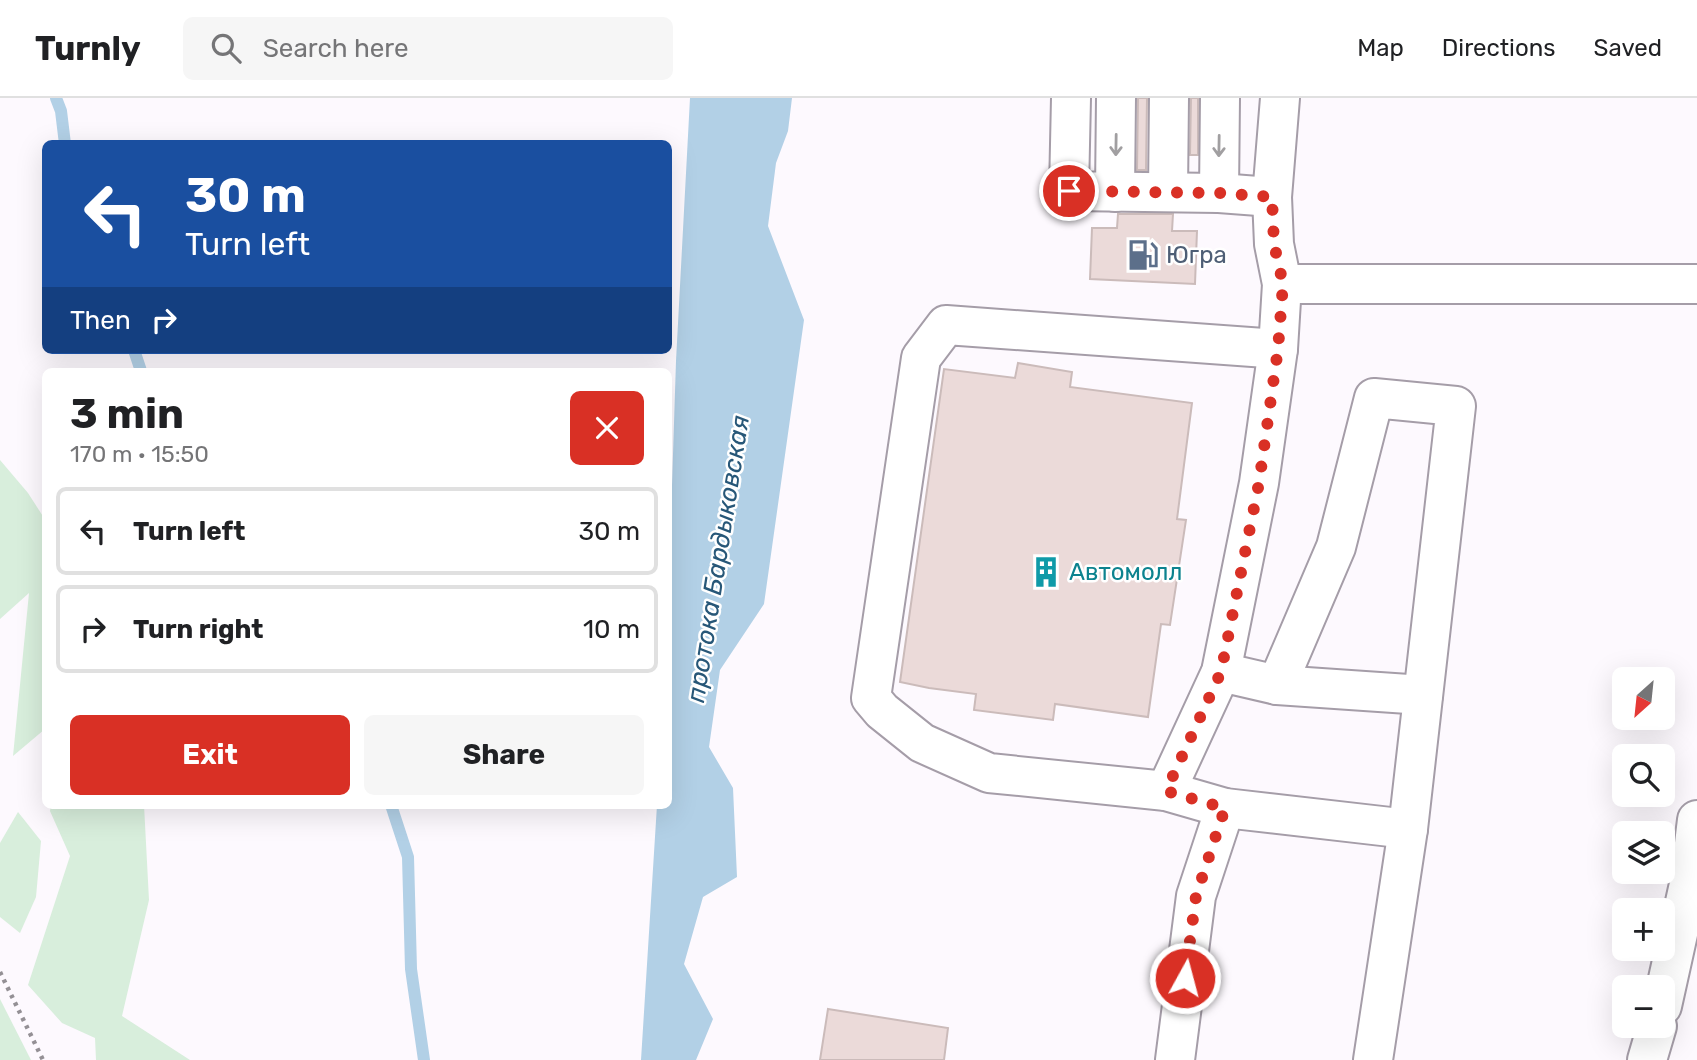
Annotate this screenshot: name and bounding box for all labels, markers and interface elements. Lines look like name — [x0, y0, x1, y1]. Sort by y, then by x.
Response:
search box — [183, 17, 673, 80]
text: Turnly — [35, 29, 141, 68]
icon: search — [207, 29, 245, 67]
text: Search here — [263, 33, 409, 64]
text: Map — [1357, 34, 1404, 62]
text: Directions — [1442, 34, 1555, 62]
text: Saved — [1593, 34, 1662, 62]
one-way arrow — [1109, 133, 1122, 156]
one-way arrow — [1212, 134, 1226, 157]
pin — [1039, 161, 1099, 221]
text: 30 m — [185, 166, 306, 224]
icon: left — [70, 168, 161, 259]
icon: arrive — [1050, 172, 1088, 210]
text: Turn left — [185, 225, 310, 263]
fuel station icon: Югра — [1126, 238, 1160, 272]
place label: Югра — [1166, 241, 1227, 269]
icon: right — [145, 301, 183, 339]
text: Then — [70, 305, 131, 336]
text: 3 min — [70, 389, 184, 439]
button: close — [570, 391, 644, 465]
water label: протока Бардыковская — [680, 413, 756, 705]
text: 170 m · 15:50 — [70, 440, 209, 468]
icon: left — [74, 512, 112, 550]
text: Turn left — [133, 516, 245, 547]
text: 30 m — [578, 516, 640, 547]
building icon: Автомолл — [1029, 555, 1063, 589]
place label: Автомолл — [1069, 558, 1182, 586]
icon: right — [74, 610, 112, 648]
text: Turn right — [133, 614, 263, 645]
text: 10 m — [583, 614, 640, 645]
north arrow — [1612, 667, 1675, 730]
map controls — [1612, 667, 1675, 1038]
button: Exit — [70, 715, 350, 795]
button: Share — [364, 715, 644, 795]
button: search — [1612, 744, 1675, 807]
button: layers — [1612, 821, 1675, 884]
button: + — [1612, 898, 1675, 961]
position arrow — [1148, 941, 1222, 1015]
button: − — [1612, 975, 1675, 1038]

